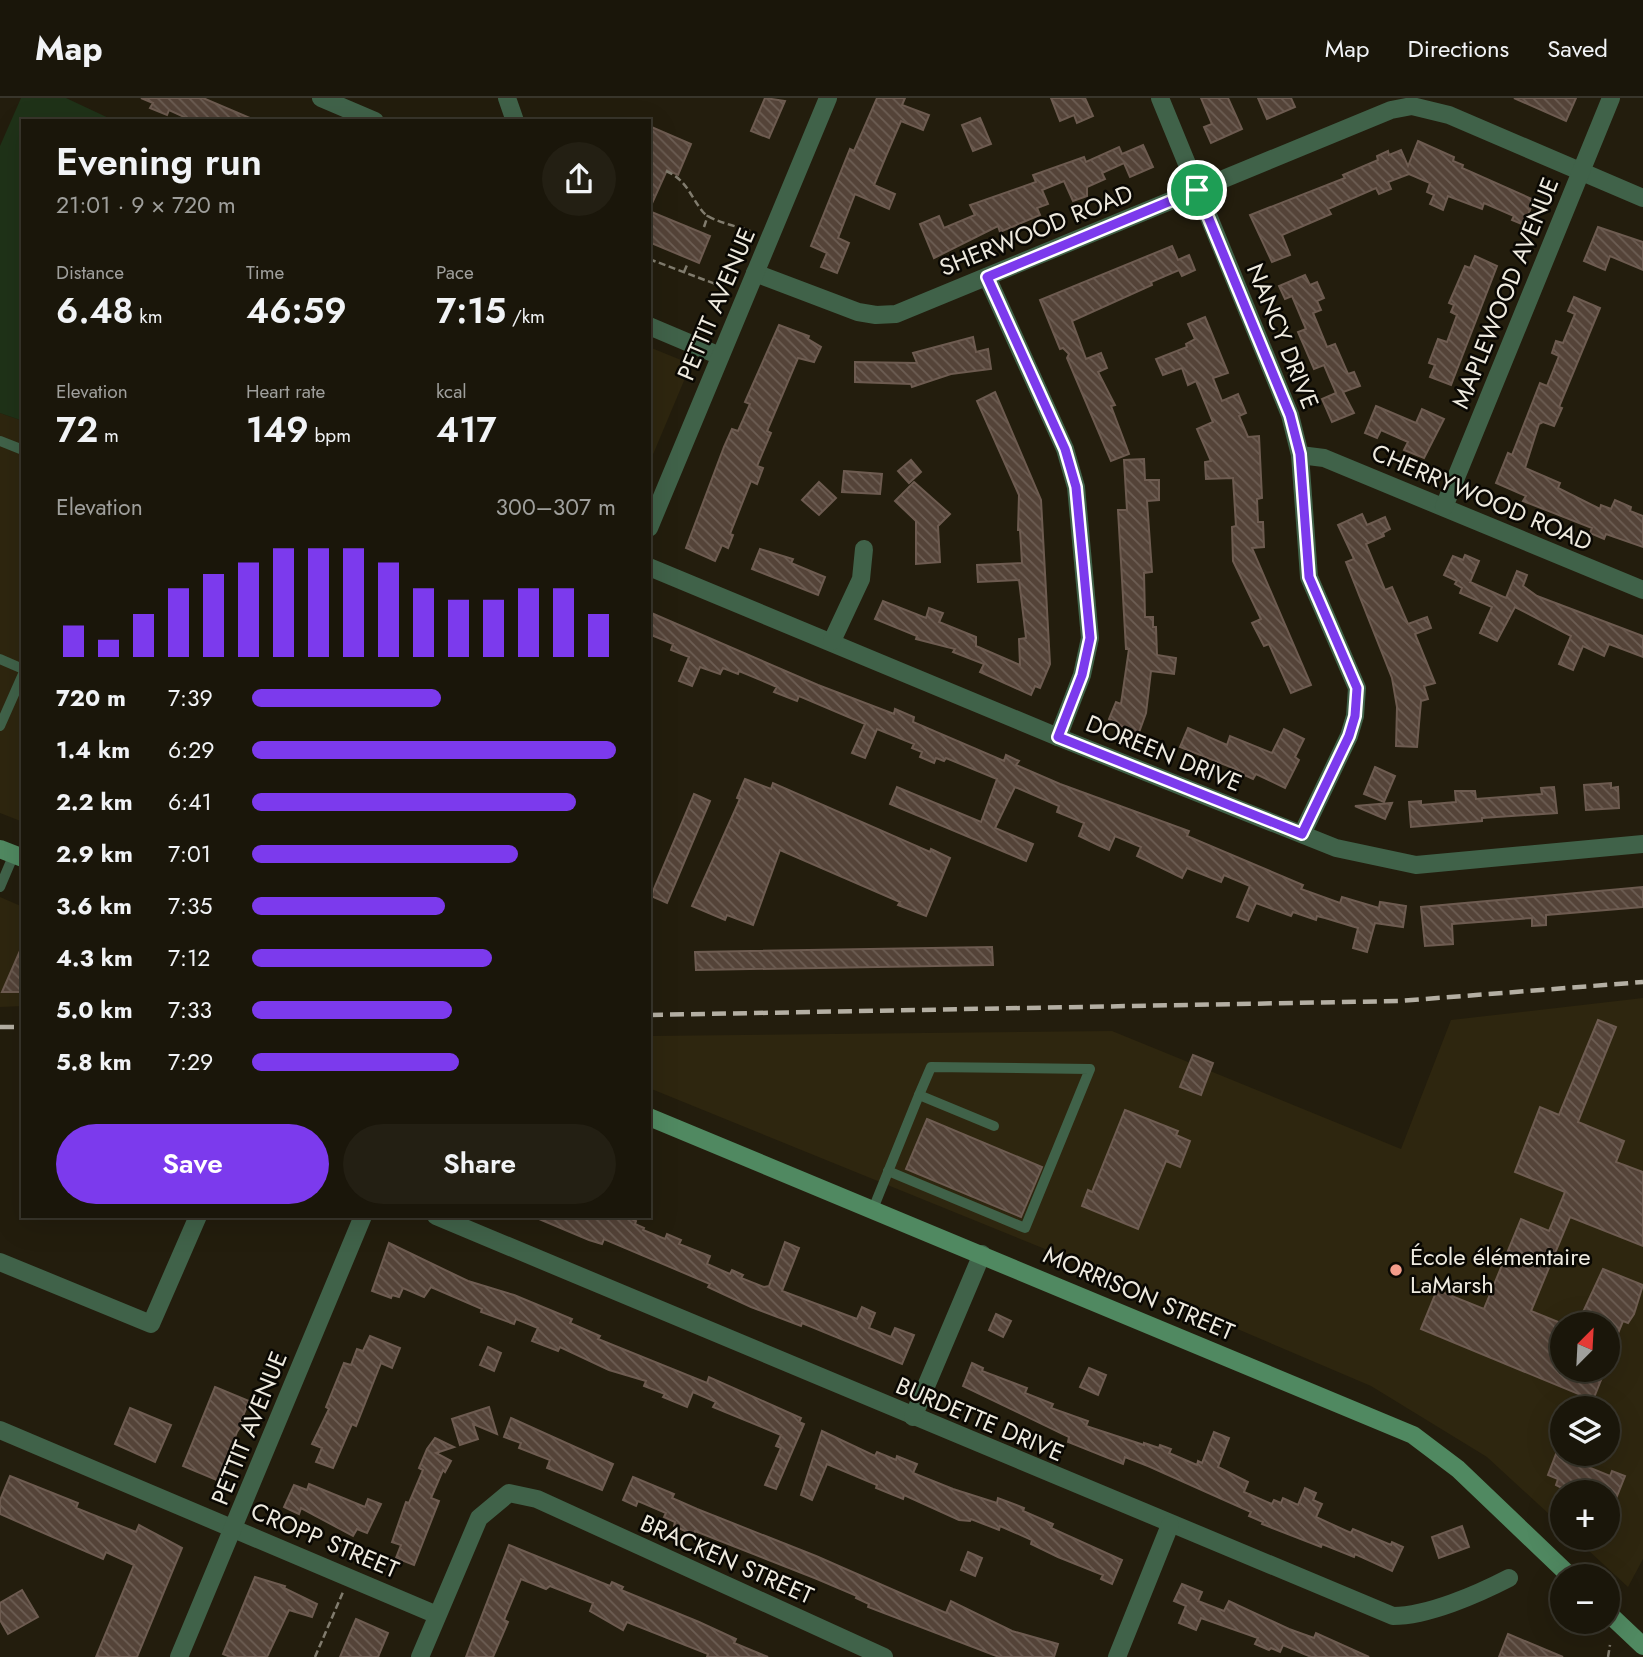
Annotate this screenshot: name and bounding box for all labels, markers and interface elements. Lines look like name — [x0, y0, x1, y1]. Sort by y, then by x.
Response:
text: Map — [35, 25, 103, 72]
text: Map — [1325, 31, 1370, 66]
text: Directions — [1408, 31, 1509, 66]
text: Saved — [1547, 31, 1608, 66]
text: Evening run — [56, 134, 262, 189]
button: share — [542, 142, 616, 216]
pin — [1167, 160, 1227, 220]
icon: arrive — [1178, 171, 1216, 209]
street label: MAPLEWOOD AVENUE — [1443, 172, 1567, 414]
street label: SHERWOOD ROAD — [934, 175, 1138, 285]
text: 21:01 · 9 × 720 m — [56, 188, 236, 222]
street label: PETTIT AVENUE — [668, 222, 764, 386]
street label: NANCY DRIVE — [1238, 258, 1328, 414]
text: Distance — [56, 259, 124, 286]
text: Time — [246, 259, 284, 286]
text: Pace — [436, 259, 474, 286]
text: 6.48 — [56, 286, 134, 336]
text: 46:59 — [246, 286, 347, 336]
text: 7:15 — [436, 286, 506, 336]
text: km — [134, 303, 163, 330]
text: /km — [506, 303, 545, 330]
text: Elevation — [56, 378, 128, 405]
text: Heart rate — [246, 378, 325, 405]
text: kcal — [436, 378, 467, 405]
text: 72 — [56, 405, 98, 455]
text: 149 — [246, 405, 309, 455]
text: 417 — [436, 405, 497, 455]
text: m — [98, 422, 119, 449]
text: bpm — [309, 422, 351, 449]
street label: CHERRYWOOD ROAD — [1366, 435, 1598, 559]
text: Elevation — [56, 490, 143, 524]
text: 300–307 m — [496, 490, 616, 524]
text: 720 m — [56, 681, 126, 715]
text: 7:39 — [168, 681, 213, 715]
street label: DOREEN DRIVE — [1081, 706, 1247, 800]
text: 1.4 km — [56, 733, 130, 767]
text: 6:29 — [168, 733, 214, 767]
text: 2.2 km — [56, 785, 133, 819]
text: 6:41 — [168, 785, 212, 819]
text: 2.9 km — [56, 837, 133, 871]
text: 7:01 — [168, 837, 211, 871]
text: 3.6 km — [56, 889, 132, 923]
text: 7:35 — [168, 889, 213, 923]
text: 4.3 km — [56, 941, 133, 975]
text: 7:12 — [168, 941, 210, 975]
text: 5.0 km — [56, 993, 133, 1027]
text: 7:33 — [168, 993, 212, 1027]
text: 5.8 km — [56, 1045, 132, 1079]
text: 7:29 — [168, 1045, 213, 1079]
button: Save — [56, 1124, 329, 1204]
button: Share — [343, 1124, 616, 1204]
street label: MORRISON STREET — [1038, 1237, 1240, 1349]
place label: École élémentaire LaMarsh — [1410, 1239, 1591, 1302]
marker: École élémentaire LaMarsh — [1388, 1262, 1404, 1278]
north arrow — [1550, 1312, 1620, 1382]
map controls — [1550, 1312, 1620, 1634]
street label: PETTIT AVENUE — [202, 1346, 296, 1510]
street label: BURDETTE DRIVE — [891, 1368, 1069, 1470]
button: layers — [1550, 1396, 1620, 1466]
button: + — [1550, 1480, 1620, 1550]
street label: CROPP STREET — [246, 1493, 404, 1587]
street label: BRACKEN STREET — [635, 1505, 819, 1613]
button: − — [1550, 1564, 1620, 1634]

